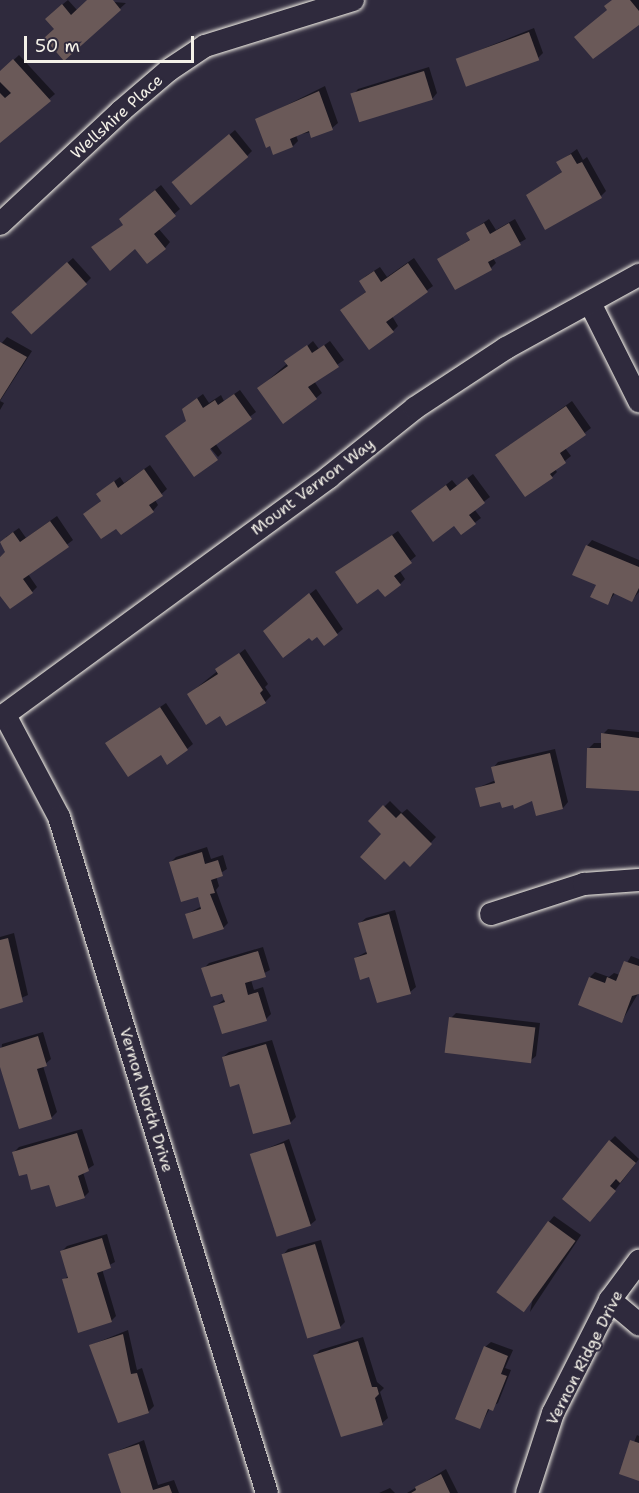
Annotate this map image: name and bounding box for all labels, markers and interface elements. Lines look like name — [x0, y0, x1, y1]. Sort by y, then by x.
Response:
scale bar — [27, 24, 196, 62]
text: 50 m — [35, 34, 80, 58]
street label: Wellshire Place — [67, 71, 167, 163]
street label: Mount Vernon Way — [247, 434, 379, 540]
street label: Vernon North Drive — [115, 1025, 177, 1175]
street label: Vernon Ridge Drive — [543, 1287, 627, 1429]

